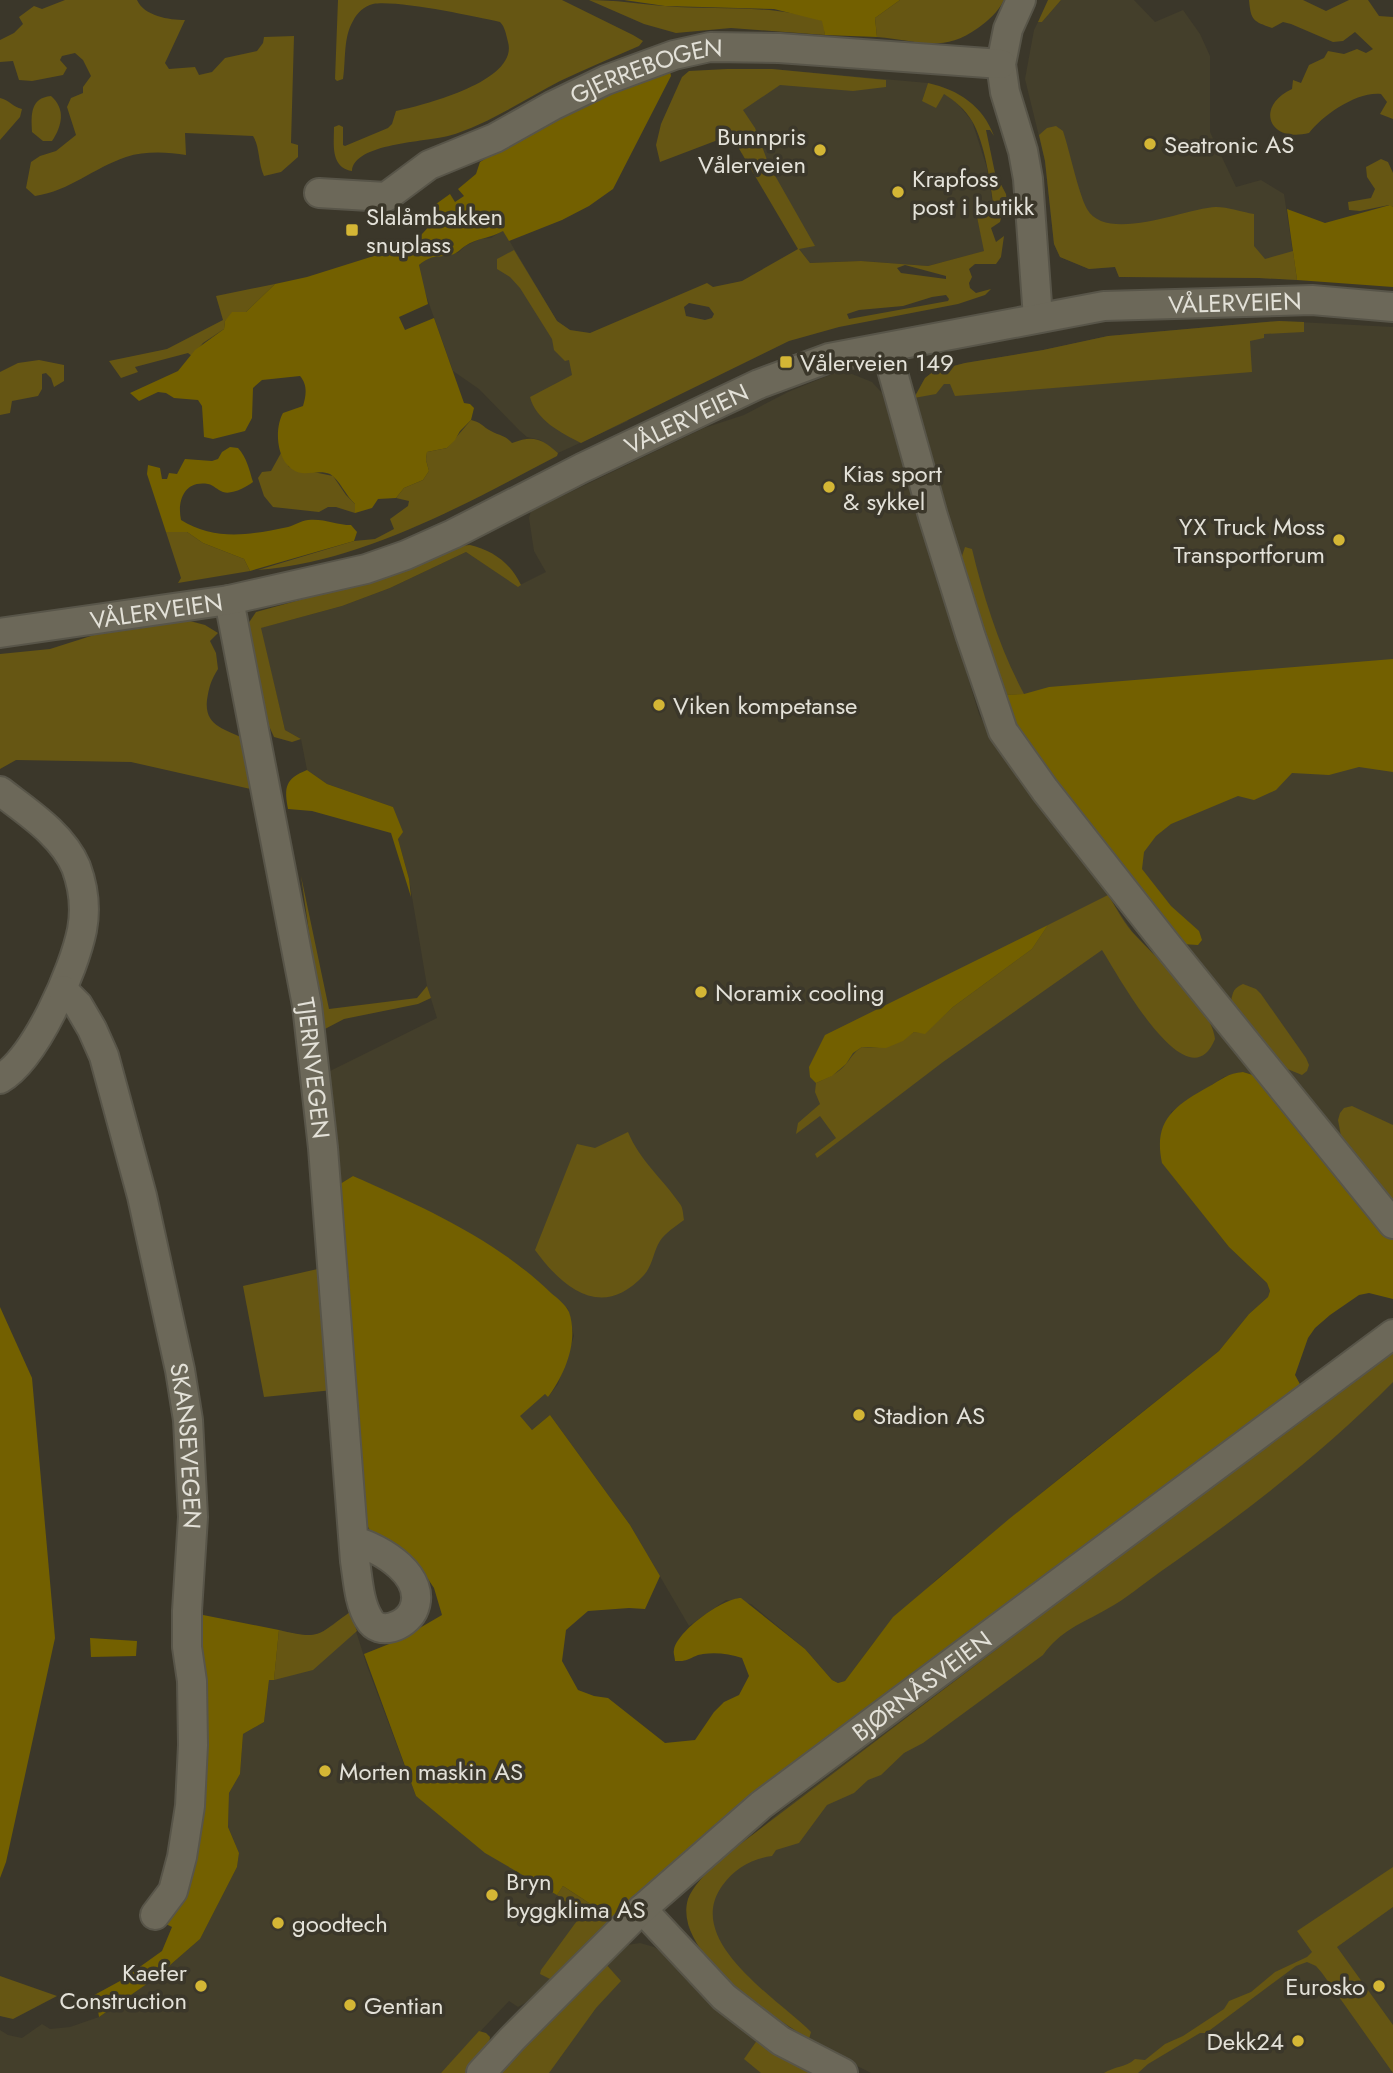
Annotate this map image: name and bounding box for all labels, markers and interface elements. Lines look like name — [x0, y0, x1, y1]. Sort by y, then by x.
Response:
street label: GJERREBOGEN — [564, 29, 723, 113]
place label: Bunnpris Vålerveien — [698, 119, 806, 182]
place label: Seatronic AS — [1164, 127, 1294, 162]
marker: Seatronic AS — [1142, 136, 1158, 152]
marker: Bunnpris Vålerveien — [812, 142, 828, 158]
place label: Krapfoss post i butikk — [912, 161, 1035, 224]
marker: Krapfoss post i butikk — [890, 184, 906, 200]
place label: Slalåmbakken snuplass — [366, 199, 503, 262]
marker: Slalåmbakken snuplass — [344, 222, 360, 238]
street label: VÅLERVEIEN — [1168, 283, 1302, 322]
place label: Vålerveien 149 — [800, 345, 954, 380]
marker: Vålerveien 149 — [778, 354, 794, 370]
street label: VÅLERVEIEN — [618, 374, 754, 463]
place label: Kias sport & sykkel — [843, 456, 942, 519]
marker: Kias sport & sykkel — [821, 479, 837, 495]
place label: YX Truck Moss Transportforum — [1173, 509, 1325, 572]
marker: YX Truck Moss Transportforum — [1331, 532, 1347, 548]
street label: VÅLERVEIEN — [88, 584, 225, 637]
place label: Viken kompetanse — [673, 688, 857, 723]
marker: Viken kompetanse — [651, 697, 667, 713]
place label: Noramix cooling — [715, 975, 884, 1010]
marker: Noramix cooling — [693, 984, 709, 1000]
street label: TJERNVEGEN — [288, 995, 339, 1141]
street label: SKANSEVEGEN — [161, 1359, 211, 1530]
place label: Stadion AS — [873, 1398, 985, 1433]
marker: Stadion AS — [851, 1407, 867, 1423]
street label: BJØRNÅSVEIEN — [844, 1622, 998, 1749]
place label: Morten maskin AS — [339, 1754, 523, 1789]
marker: Morten maskin AS — [317, 1763, 333, 1779]
place label: Bryn byggklima AS — [506, 1864, 646, 1927]
marker: Bryn byggklima AS — [484, 1887, 500, 1903]
place label: goodtech — [292, 1906, 388, 1941]
marker: goodtech — [270, 1915, 286, 1931]
place label: Kaefer Construction — [59, 1955, 188, 2018]
place label: Eurosko — [1285, 1969, 1365, 2004]
marker: Kaefer Construction — [193, 1978, 209, 1994]
marker: Eurosko — [1371, 1978, 1387, 1994]
place label: Gentian — [364, 1988, 444, 2023]
marker: Gentian — [342, 1997, 358, 2013]
place label: Dekk24 — [1207, 2024, 1284, 2059]
marker: Dekk24 — [1290, 2033, 1306, 2049]

